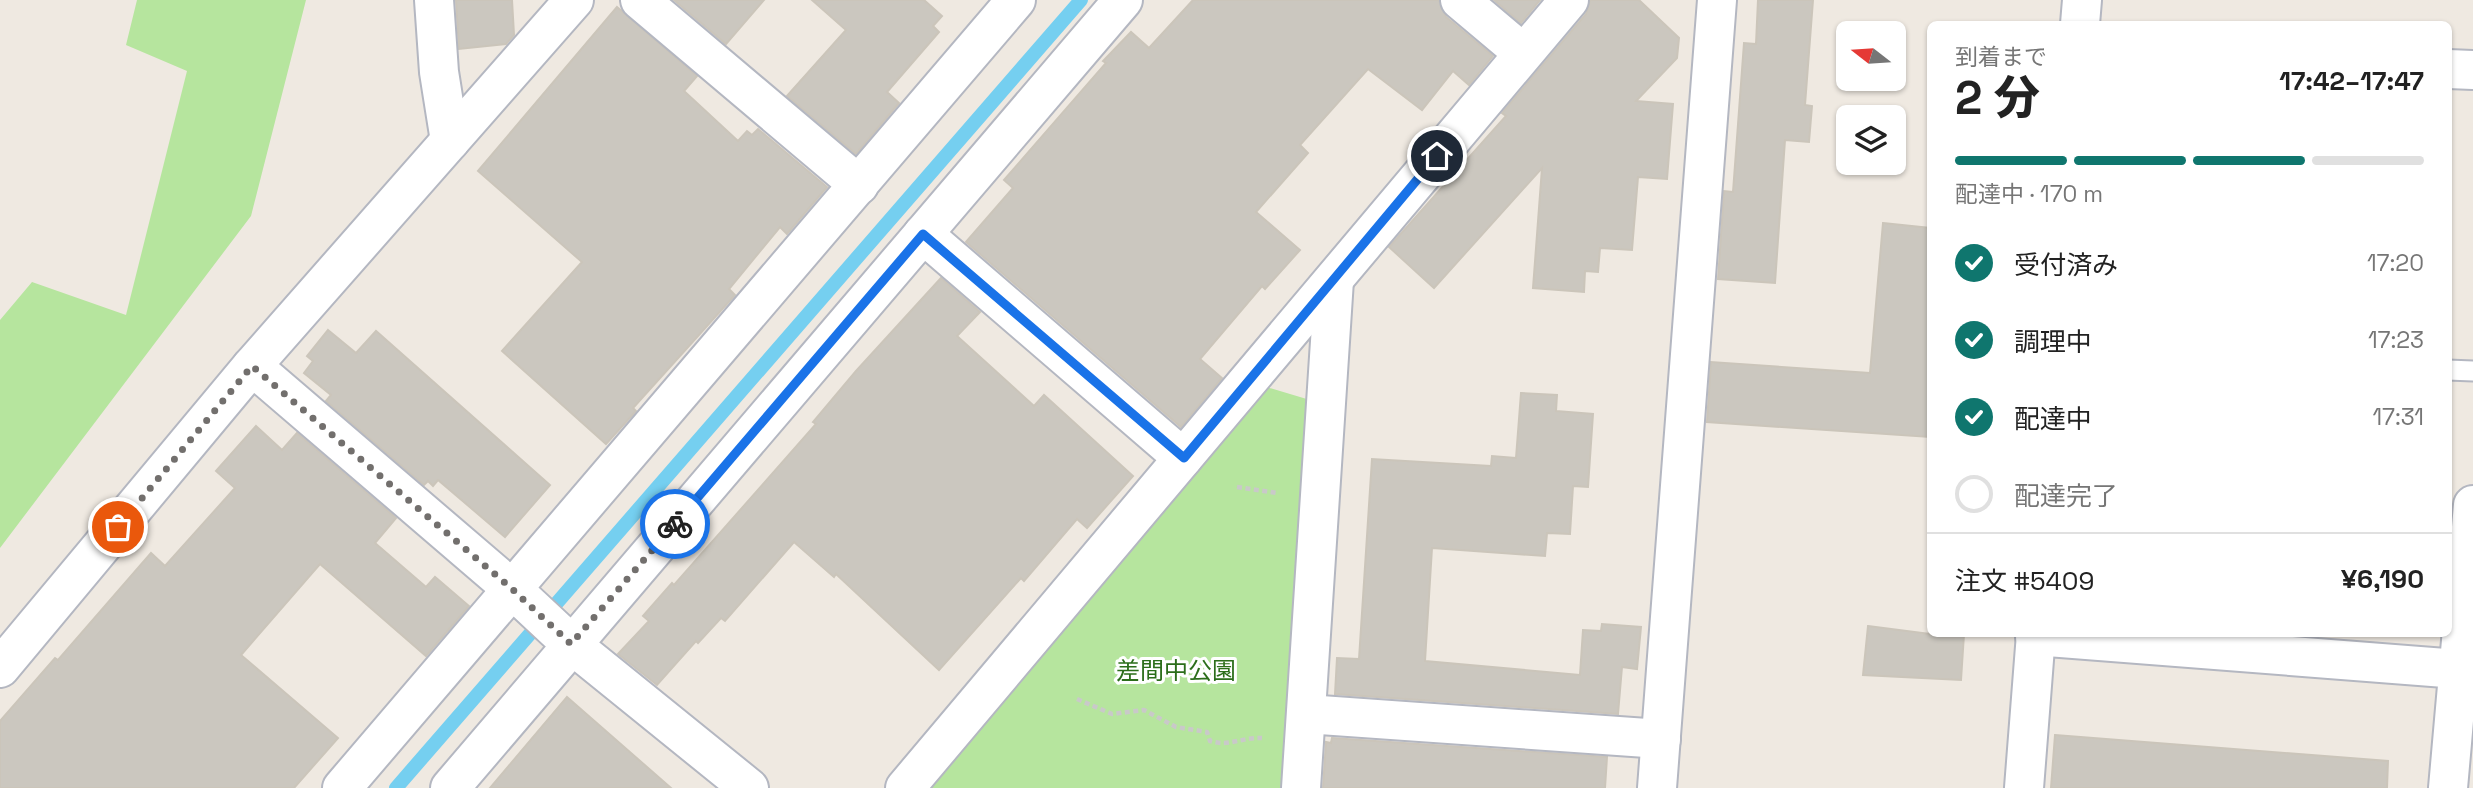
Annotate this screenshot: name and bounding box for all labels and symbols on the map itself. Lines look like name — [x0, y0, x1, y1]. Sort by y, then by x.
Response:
north arrow — [1836, 21, 1906, 91]
pin — [1407, 126, 1467, 186]
courier — [640, 489, 710, 559]
pin — [88, 497, 148, 557]
park label: 差間中公園 — [1116, 655, 1236, 686]

